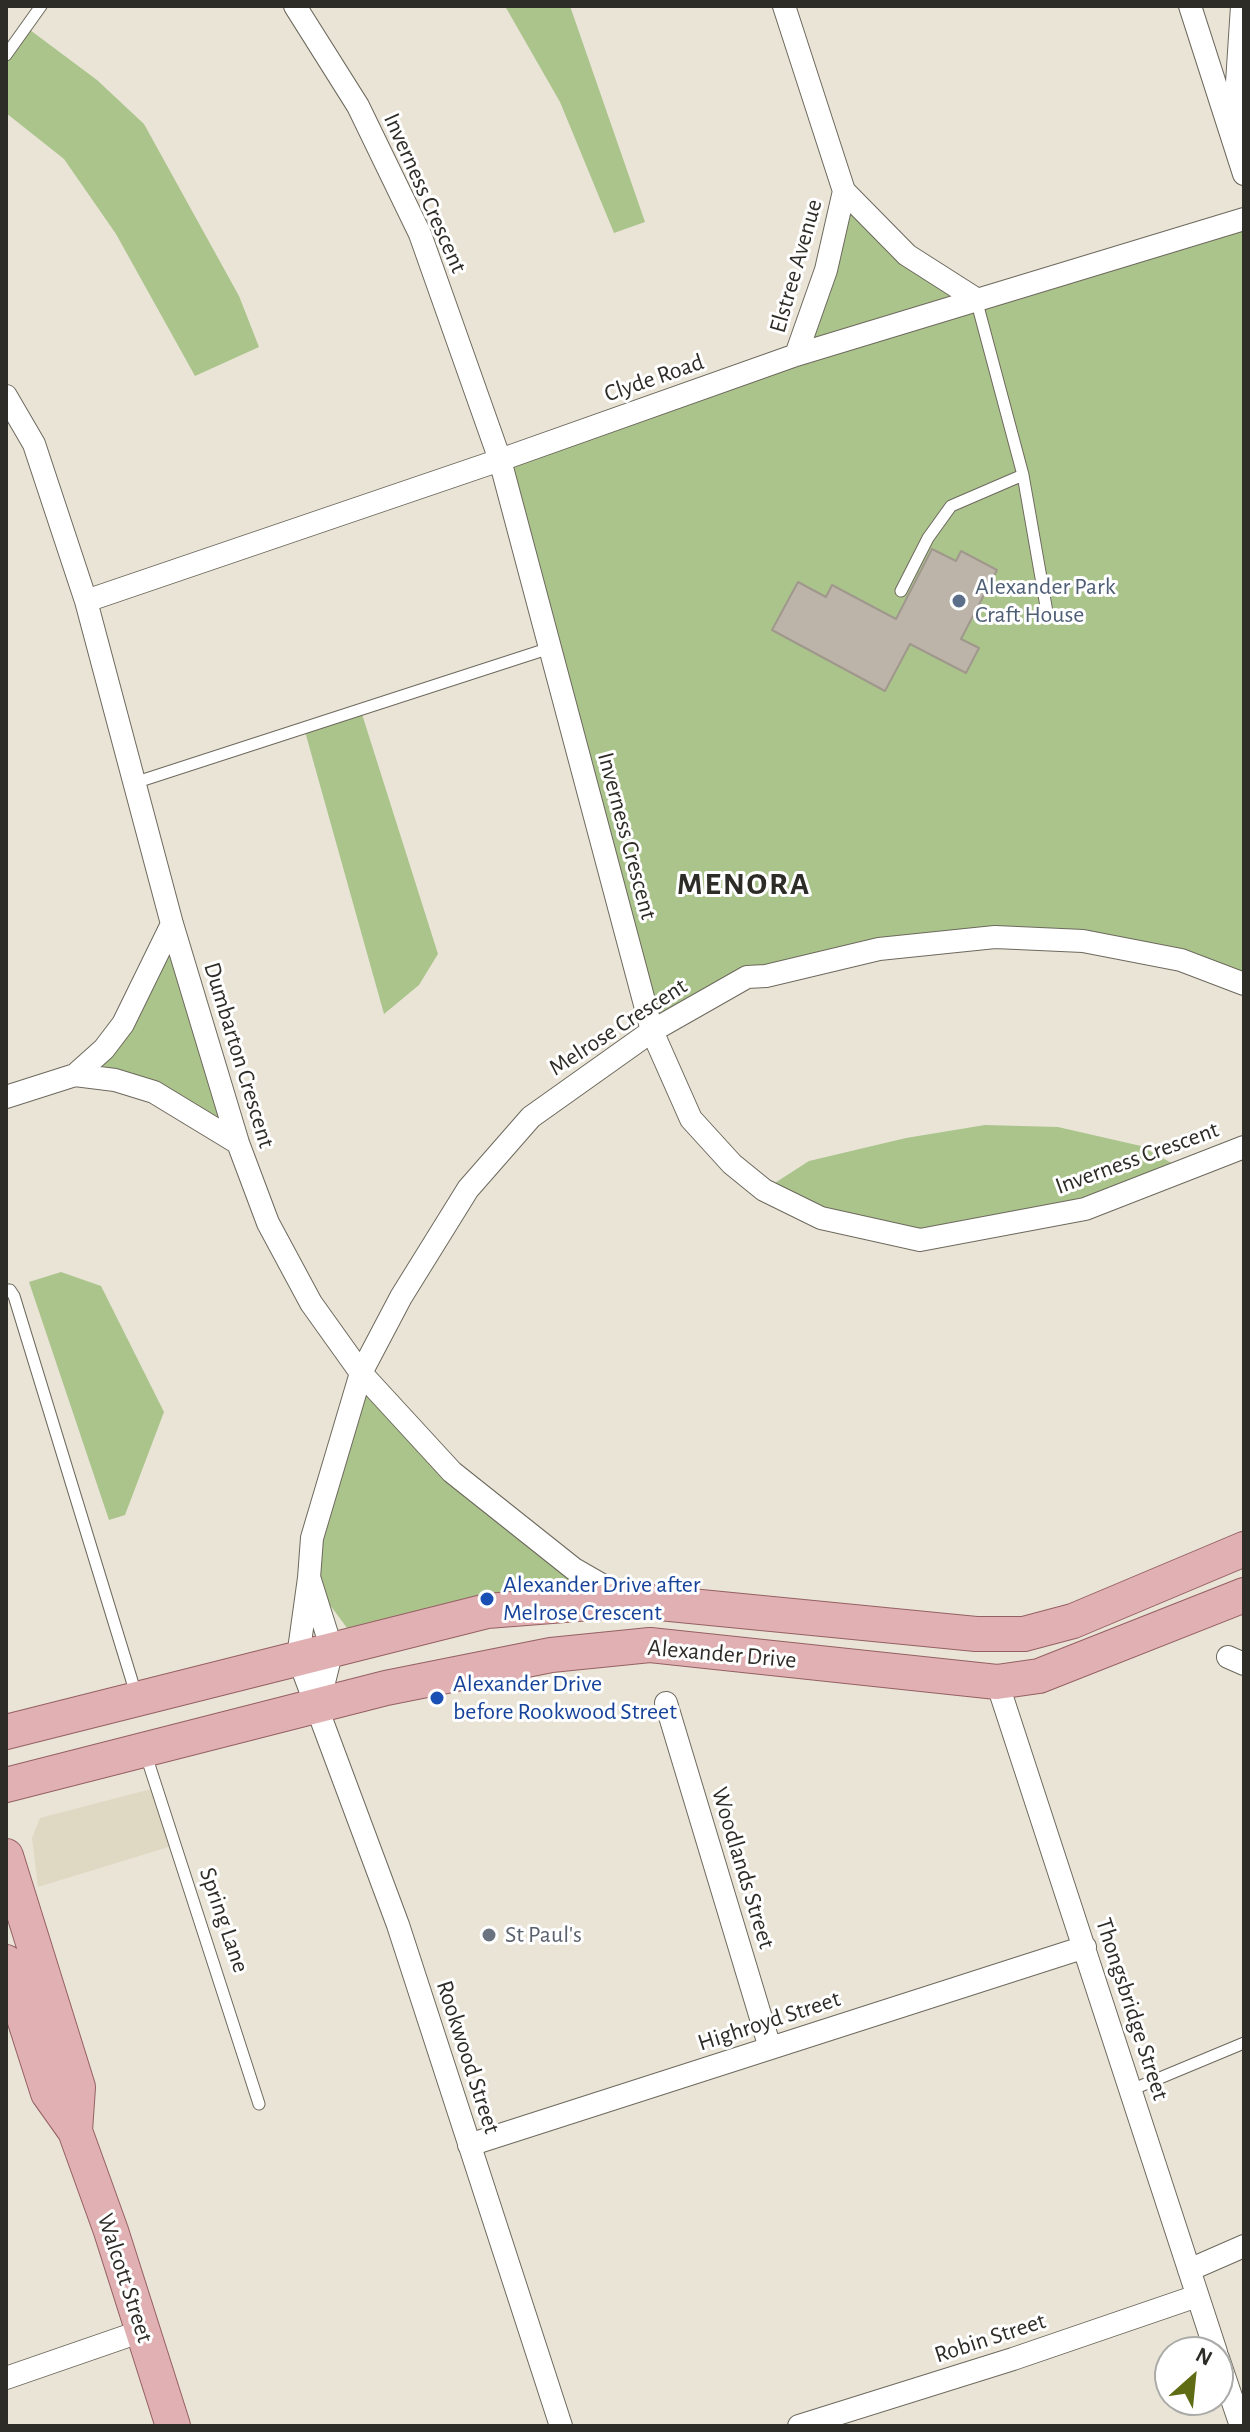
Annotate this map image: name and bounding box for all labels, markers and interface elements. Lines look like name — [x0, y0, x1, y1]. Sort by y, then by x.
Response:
street label: Inverness Crescent — [377, 109, 473, 277]
street label: Elstree Avenue — [763, 196, 829, 336]
street label: Clyde Road — [600, 348, 708, 408]
place label: Alexander Park Craft House — [975, 573, 1116, 629]
marker: Alexander Park Craft House — [950, 592, 968, 610]
street label: Inverness Crescent — [591, 749, 663, 923]
district label: MENORA — [677, 865, 811, 903]
street label: Dumbarton Crescent — [197, 959, 281, 1151]
street label: Melrose Crescent — [544, 972, 692, 1082]
street label: Inverness Crescent — [1051, 1115, 1223, 1201]
place label: Alexander Drive after Melrose Crescent — [503, 1571, 701, 1627]
marker: Alexander Drive after Melrose Crescent — [478, 1590, 496, 1608]
street label: Alexander Drive — [646, 1633, 798, 1675]
place label: Alexander Drive before Rookwood Street — [453, 1670, 677, 1726]
marker: Alexander Drive before Rookwood Street — [428, 1689, 446, 1707]
street label: Woodlands Street — [705, 1784, 781, 1952]
street label: Spring Lane — [193, 1864, 255, 1976]
street label: Thongsbridge Street — [1089, 1914, 1175, 2104]
place label: St Paul's — [505, 1921, 582, 1949]
marker: St Paul's — [480, 1926, 498, 1944]
street label: Rookwood Street — [430, 1977, 506, 2137]
street label: Highroyd Street — [694, 1984, 844, 2058]
street label: Walcott Street — [91, 2210, 159, 2346]
street label: Robin Street — [931, 2307, 1049, 2369]
north arrow — [1154, 2336, 1234, 2416]
text: N — [1192, 2343, 1216, 2370]

